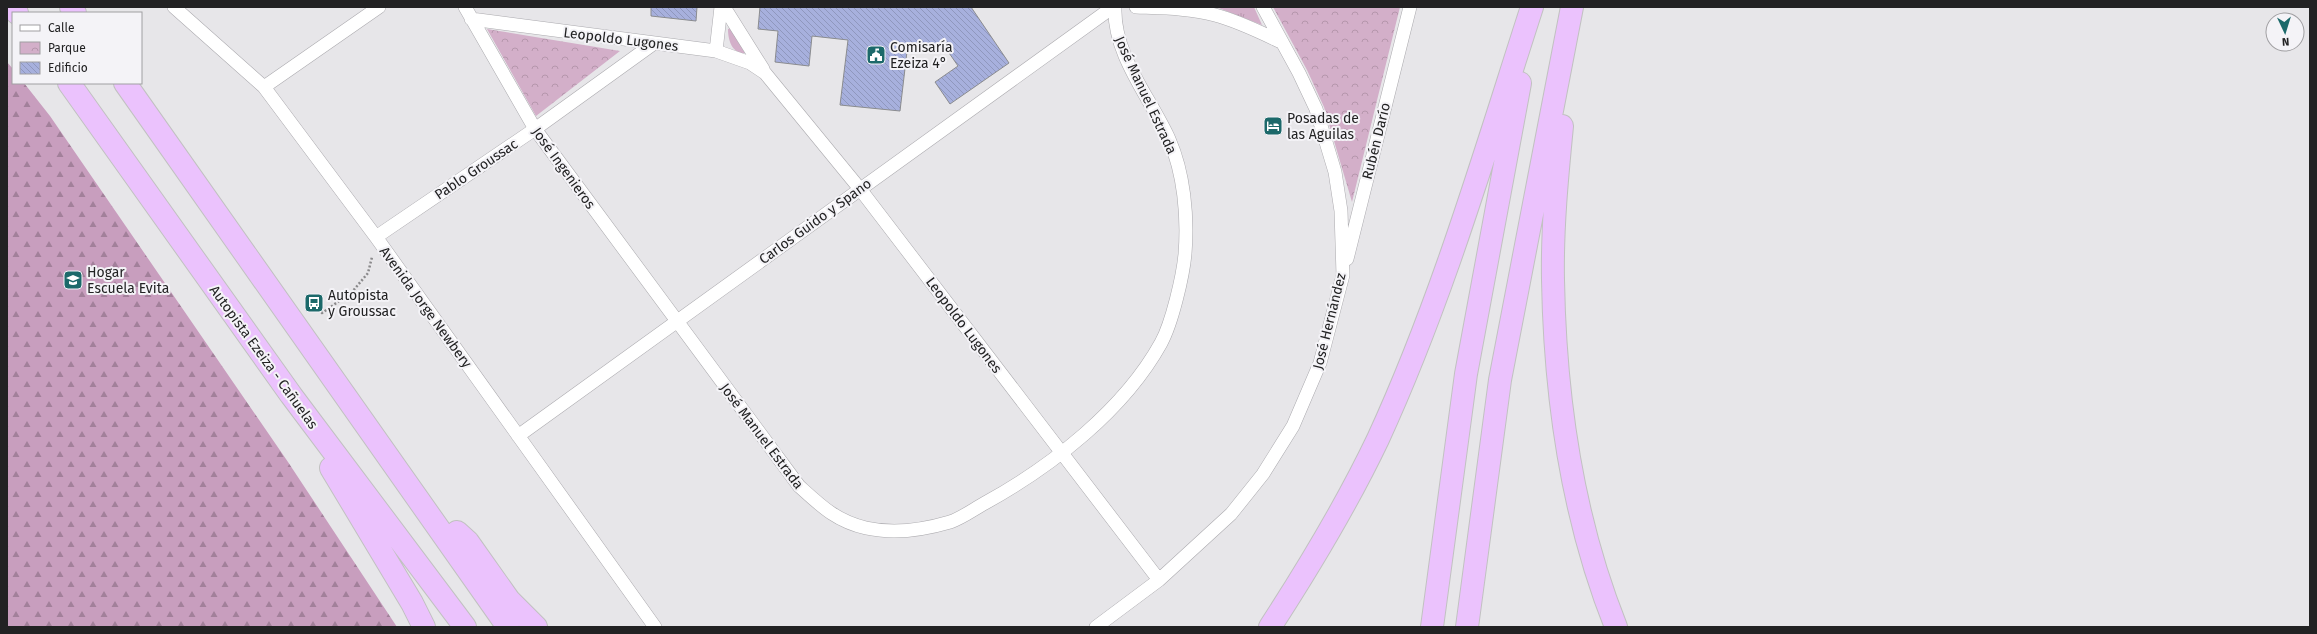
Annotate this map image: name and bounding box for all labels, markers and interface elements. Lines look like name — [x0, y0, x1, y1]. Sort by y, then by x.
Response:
legend — [12, 12, 142, 84]
north arrow — [2265, 12, 2305, 52]
text: Calle — [48, 21, 75, 35]
street label: Leopoldo Lugones — [562, 24, 680, 55]
street label: José Manuel Estrada — [1111, 34, 1180, 157]
text: N — [2282, 35, 2290, 48]
place label: Comisaría Ezeiza 4° — [890, 39, 953, 72]
text: Parque — [48, 41, 86, 55]
public building icon: Comisaría Ezeiza 4° — [865, 44, 887, 66]
text: Edificio — [48, 61, 88, 75]
street label: Rubén Darío — [1359, 101, 1394, 181]
place label: Posadas de las Aguilas — [1287, 110, 1359, 143]
hotel icon: Posadas de las Aguilas — [1262, 115, 1284, 137]
street label: José Ingenieros — [528, 124, 599, 213]
street label: Pablo Groussac — [432, 135, 521, 203]
street label: Carlos Guido y Spano — [756, 175, 875, 268]
street label: Avenida Jorge Newbery — [376, 243, 475, 371]
place label: Hogar Escuela Evita — [87, 264, 169, 297]
school or university icon: Hogar Escuela Evita — [62, 269, 84, 291]
street label: José Hernández — [1309, 271, 1350, 371]
street label: Leopoldo Lugones — [922, 274, 1005, 377]
street label: Autopista Ezeiza - Cañuelas — [206, 282, 322, 433]
place label: Autopista y Groussac — [328, 287, 396, 320]
bus stop icon: Autopista y Groussac — [303, 292, 325, 314]
street label: José Manuel Estrada — [716, 380, 807, 493]

